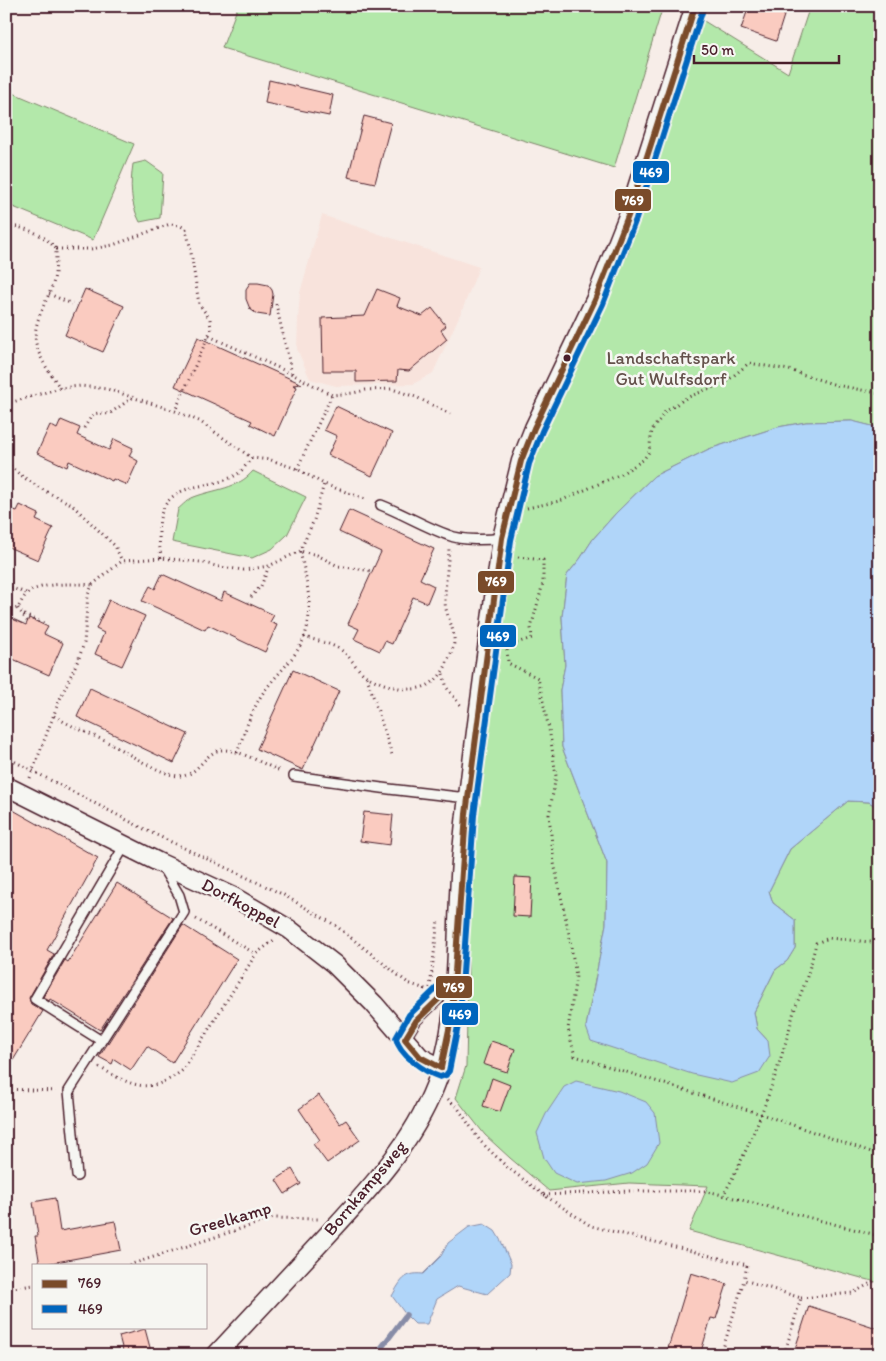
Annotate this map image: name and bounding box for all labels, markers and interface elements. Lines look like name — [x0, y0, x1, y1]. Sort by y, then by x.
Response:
scale bar — [694, 32, 838, 64]
text: 50 m — [701, 41, 734, 59]
line badge: 469 — [632, 160, 670, 184]
text: 469 — [639, 164, 663, 181]
line badge: 769 — [614, 188, 652, 212]
text: 769 — [621, 192, 644, 209]
park label: Landschaftspark Gut Wulfsdorf — [606, 347, 736, 390]
unlabelled marker — [562, 353, 572, 363]
line badge: 769 — [477, 570, 515, 594]
text: 769 — [484, 573, 507, 590]
line badge: 469 — [479, 624, 517, 648]
text: 469 — [486, 628, 510, 645]
street label: Dorfkoppel — [198, 873, 284, 933]
line badge: 769 — [435, 975, 473, 999]
text: 769 — [442, 979, 465, 996]
line badge: 469 — [441, 1002, 479, 1026]
text: 469 — [448, 1006, 472, 1023]
street label: Bornkampsweg — [319, 1135, 412, 1240]
street label: Greelkamp — [186, 1197, 274, 1241]
legend — [32, 1264, 208, 1328]
text: 769 — [78, 1274, 101, 1292]
text: 469 — [78, 1300, 103, 1318]

